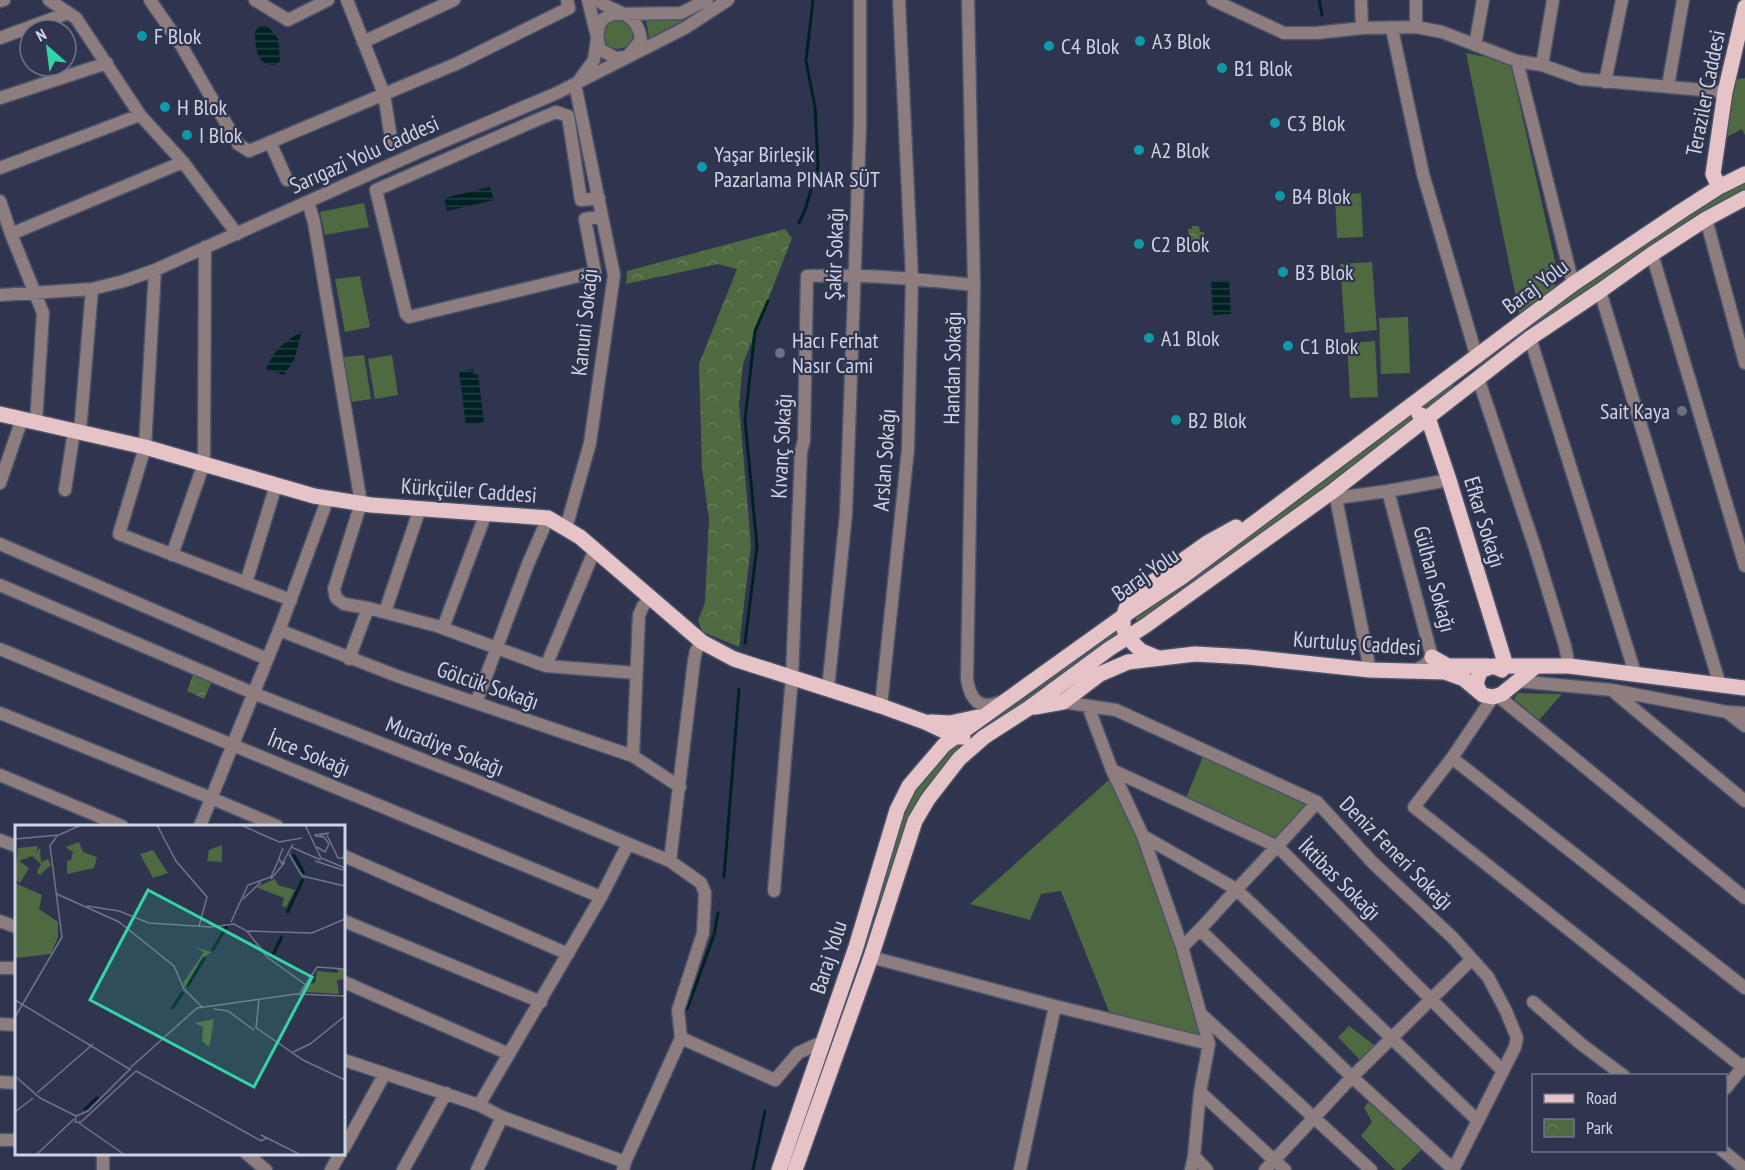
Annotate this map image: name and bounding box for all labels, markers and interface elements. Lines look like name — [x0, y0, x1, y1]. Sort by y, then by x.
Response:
north arrow — [18, 18, 78, 78]
place label: F Blok — [154, 22, 202, 50]
text: N — [32, 24, 49, 46]
place label: A3 Blok — [1152, 27, 1211, 55]
street label: Teraziler Caddesi — [1679, 27, 1731, 159]
marker: F Blok — [135, 29, 149, 43]
place label: C4 Blok — [1061, 32, 1120, 60]
marker: A3 Blok — [1133, 34, 1147, 48]
marker: C4 Blok — [1042, 39, 1056, 53]
place label: B1 Blok — [1234, 54, 1293, 82]
marker: B1 Blok — [1215, 61, 1229, 75]
place label: H Blok — [177, 93, 227, 121]
marker: H Blok — [158, 100, 172, 114]
street label: Sarıgazi Yolu Caddesi — [285, 109, 443, 199]
place label: C3 Blok — [1287, 109, 1346, 137]
marker: C3 Blok — [1268, 116, 1282, 130]
place label: I Blok — [199, 121, 243, 149]
marker: I Blok — [180, 128, 194, 142]
place label: A2 Blok — [1151, 136, 1210, 164]
place label: Yaşar Birleşik Pazarlama PINAR SÜT — [714, 140, 880, 193]
marker: A2 Blok — [1132, 143, 1146, 157]
marker: Yaşar Birleşik Pazarlama PINAR SÜT — [695, 160, 709, 174]
place label: B4 Blok — [1292, 182, 1351, 210]
marker: B4 Blok — [1273, 189, 1287, 203]
street label: Şakir Sokağı — [818, 207, 850, 301]
place label: C2 Blok — [1151, 230, 1210, 258]
marker: C2 Blok — [1132, 237, 1146, 251]
street label: Baraj Yolu — [1496, 252, 1574, 320]
place label: B3 Blok — [1295, 258, 1354, 286]
marker: B3 Blok — [1276, 265, 1290, 279]
street label: Kanuni Sokağı — [564, 267, 604, 377]
street label: Handan Sokağı — [937, 311, 967, 425]
place label: A1 Blok — [1161, 324, 1220, 352]
place label: Hacı Ferhat Nasır Cami — [792, 326, 879, 379]
marker: A1 Blok — [1142, 331, 1156, 345]
place label: C1 Blok — [1300, 332, 1359, 360]
marker: C1 Blok — [1281, 339, 1295, 353]
marker: Hacı Ferhat Nasır Cami — [773, 346, 787, 360]
street label: Kıvanç Sokağı — [764, 393, 798, 499]
place label: Sait Kaya — [1600, 397, 1670, 425]
marker: Sait Kaya — [1675, 404, 1689, 418]
place label: B2 Blok — [1188, 406, 1247, 434]
street label: Arslan Sokağı — [866, 408, 902, 512]
marker: B2 Blok — [1169, 413, 1183, 427]
street label: Kürkçüler Caddesi — [400, 471, 538, 509]
street label: Efkar Sokağı — [1458, 473, 1512, 571]
street label: Gülhan Sokağı — [1407, 523, 1463, 635]
street label: Baraj Yolu — [1106, 541, 1184, 607]
street label: Kurtuluş Caddesi — [1292, 625, 1422, 661]
street label: Gölcük Sokağı — [433, 654, 543, 716]
street label: Muradiye Sokağı — [382, 710, 508, 782]
street label: İnce Sokağı — [264, 724, 354, 782]
street label: Deniz Feneri Sokağı — [1334, 790, 1460, 916]
inset map — [15, 825, 345, 1155]
street label: İktibas Sokağı — [1293, 832, 1387, 926]
street label: Baraj Yolu — [803, 917, 853, 997]
legend — [1532, 1074, 1727, 1152]
text: Road — [1586, 1086, 1617, 1109]
text: Park — [1586, 1116, 1613, 1139]

